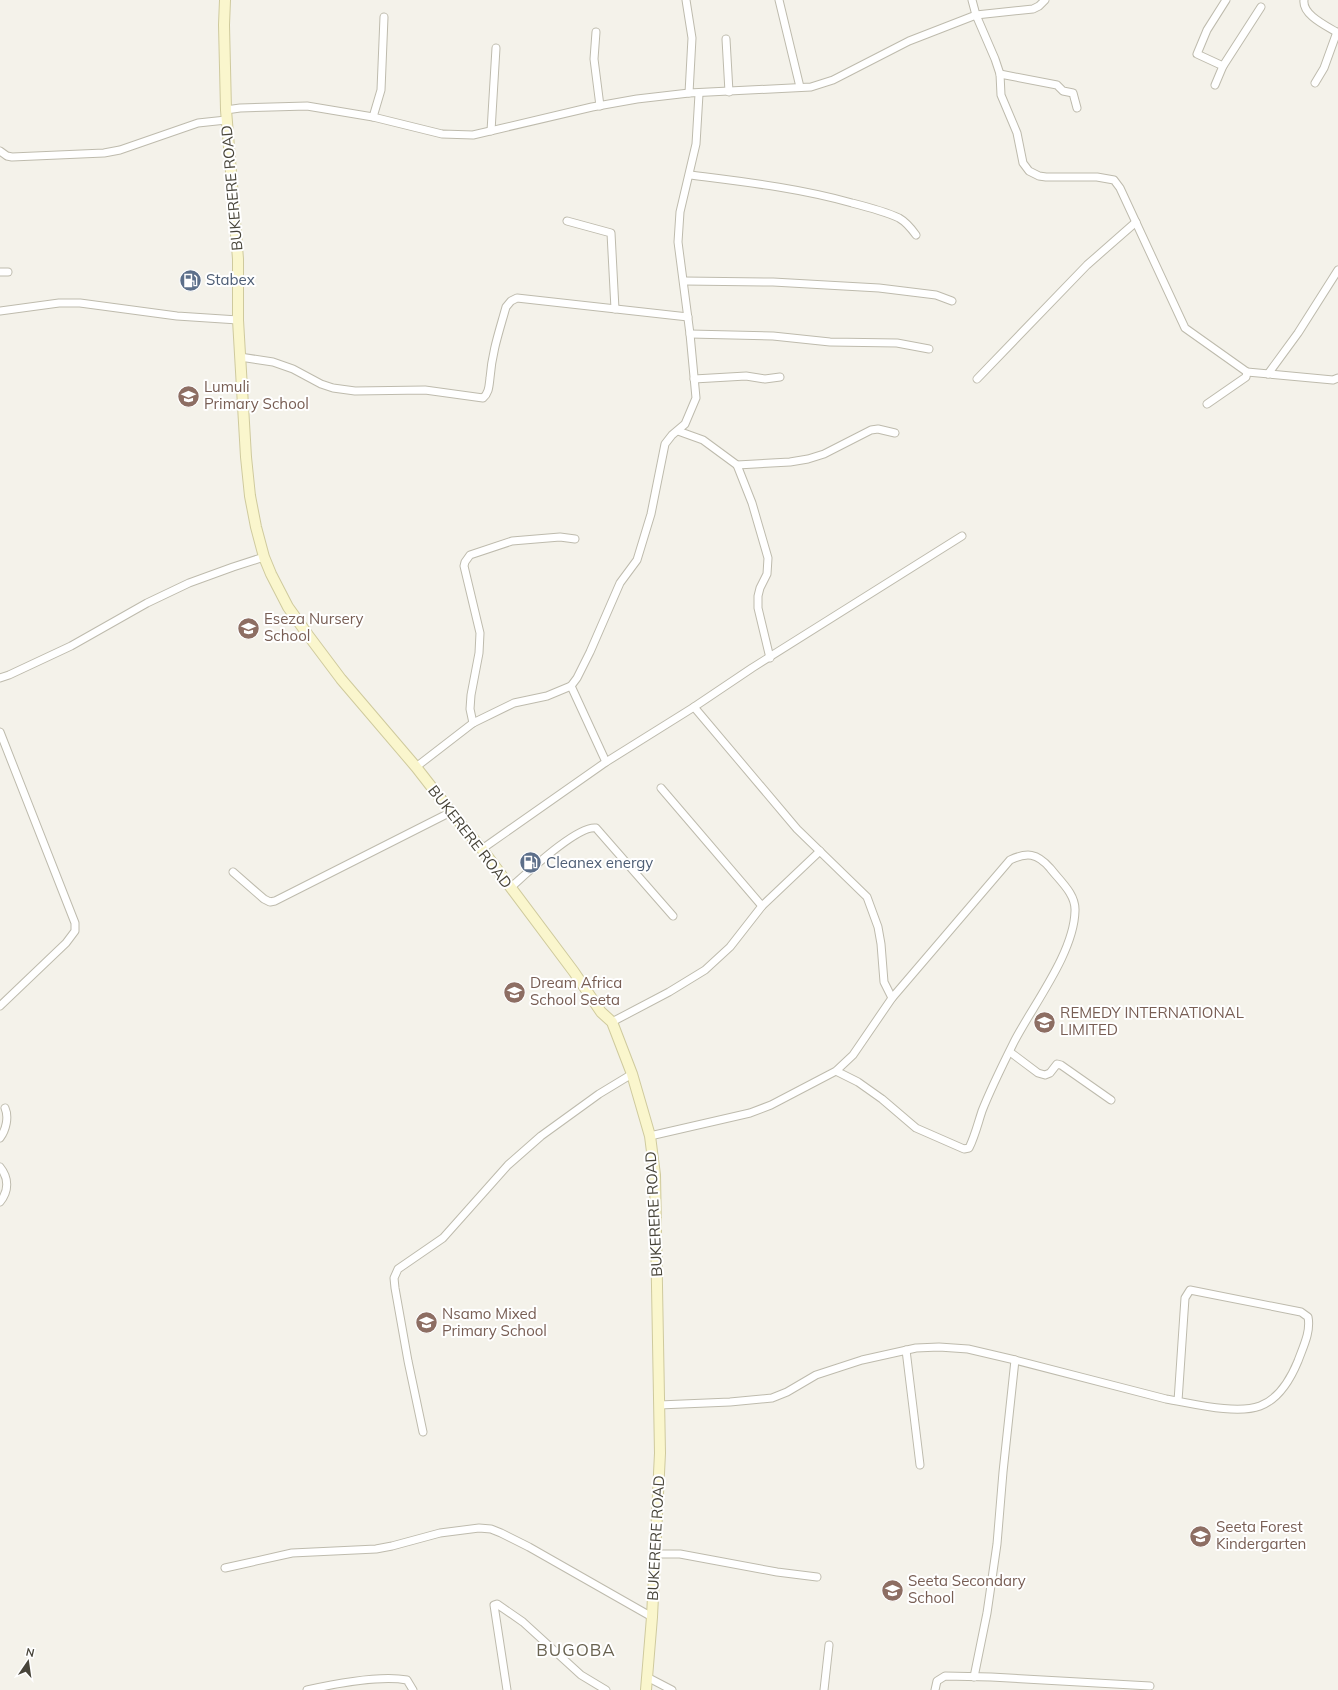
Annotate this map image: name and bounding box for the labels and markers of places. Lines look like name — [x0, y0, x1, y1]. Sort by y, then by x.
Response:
fuel station icon: Stabex — [177, 267, 203, 293]
place label: Stabex — [206, 270, 255, 289]
place label: Lumuli Primary School — [204, 377, 309, 413]
school or university icon: Lumuli Primary School — [176, 383, 202, 409]
place label: Eseza Nursery School — [264, 609, 364, 645]
school or university icon: Eseza Nursery School — [235, 615, 261, 641]
fuel station icon: Cleanex energy — [518, 850, 544, 876]
place label: Cleanex energy — [546, 853, 653, 872]
place label: Dream Africa School Seeta — [530, 973, 622, 1009]
school or university icon: Dream Africa School Seeta — [502, 979, 528, 1005]
place label: REMEDY INTERNATIONAL LIMITED — [1060, 1003, 1244, 1039]
school or university icon: REMEDY INTERNATIONAL LIMITED — [1032, 1009, 1058, 1035]
place label: Nsamo Mixed Primary School — [442, 1304, 547, 1340]
school or university icon: Nsamo Mixed Primary School — [413, 1310, 439, 1336]
place label: Seeta Forest Kindergarten — [1216, 1517, 1306, 1553]
school or university icon: Seeta Forest Kindergarten — [1187, 1523, 1213, 1549]
place label: Seeta Secondary School — [908, 1571, 1026, 1607]
school or university icon: Seeta Secondary School — [879, 1577, 905, 1603]

